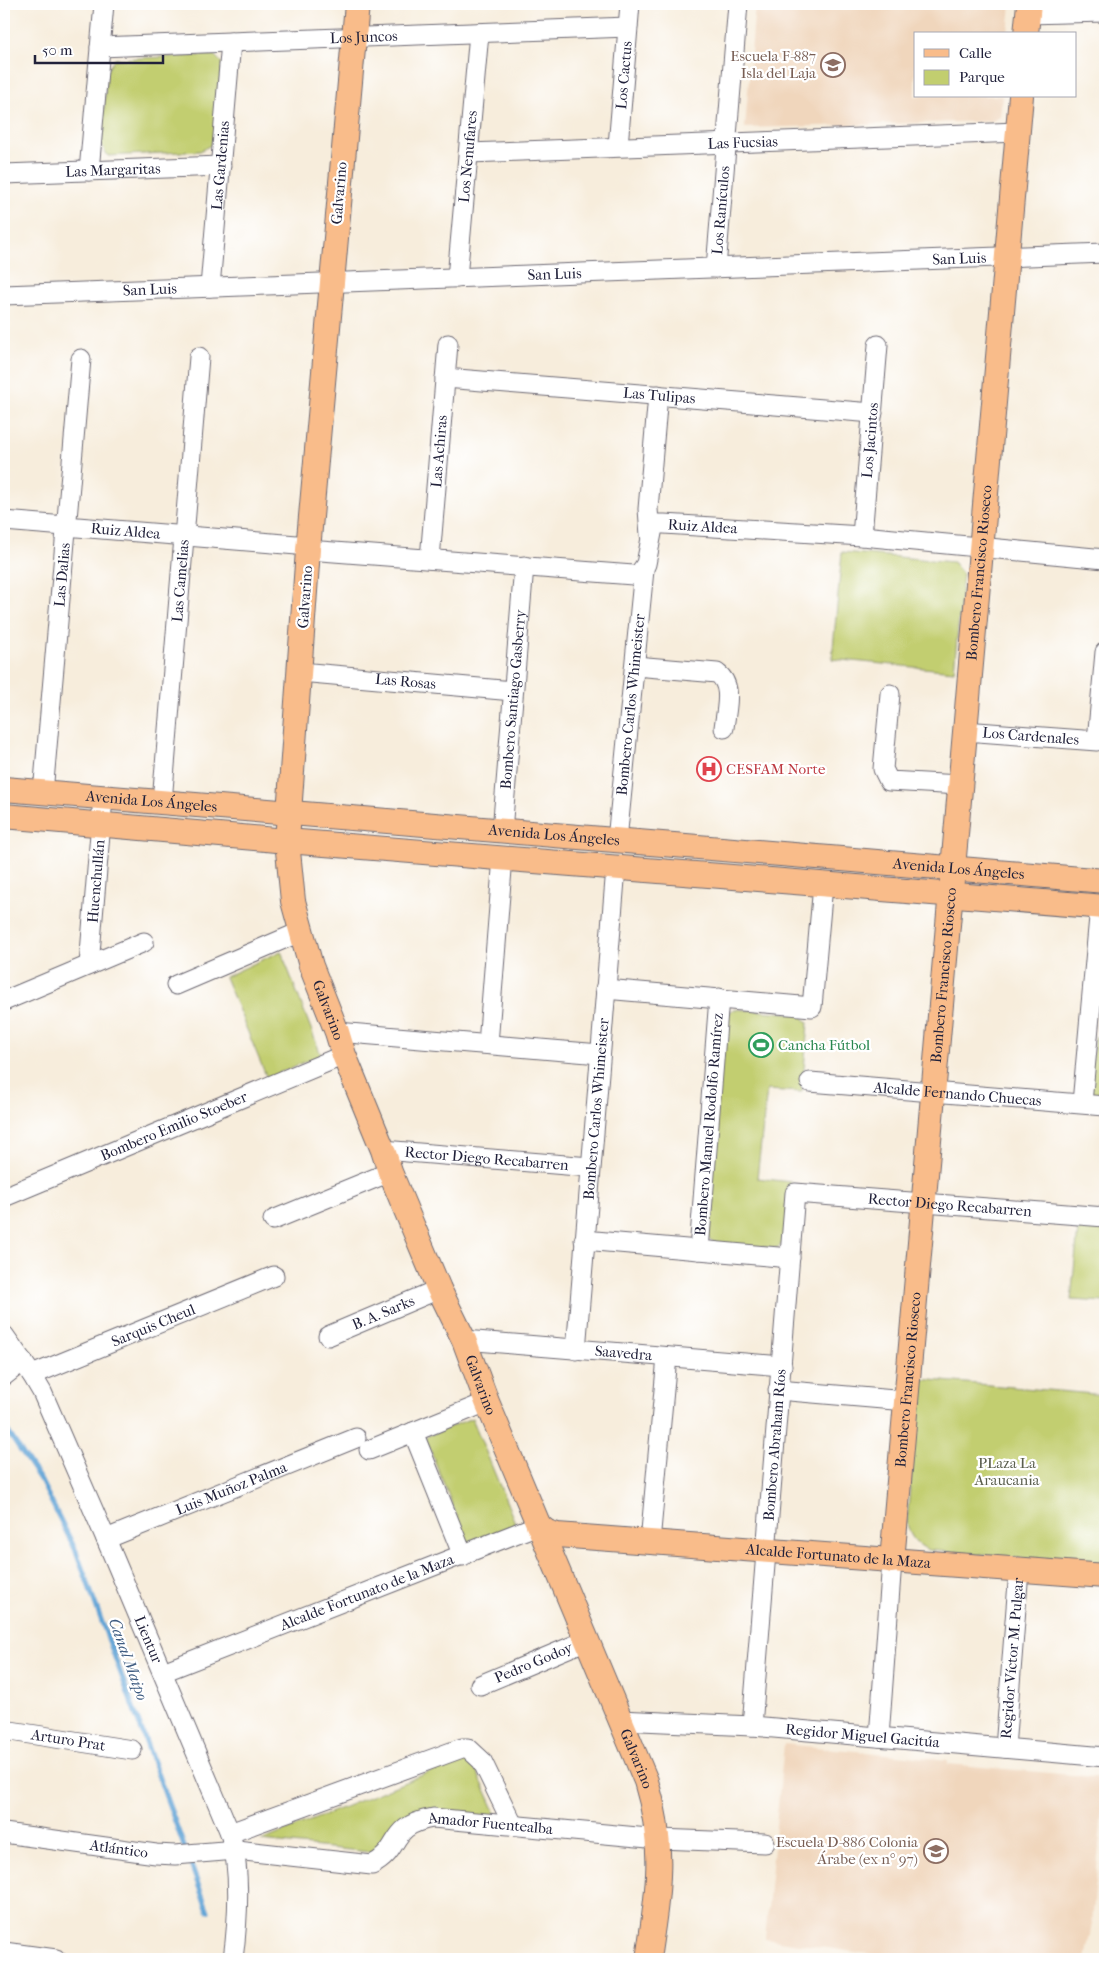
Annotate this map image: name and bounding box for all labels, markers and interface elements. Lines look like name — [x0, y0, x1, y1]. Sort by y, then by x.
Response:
street label: Los Juncos — [330, 27, 399, 47]
scale bar — [35, 32, 162, 64]
legend — [914, 32, 1076, 98]
street label: Los Cactus — [612, 40, 636, 110]
text: 50 m — [42, 41, 73, 59]
text: Calle — [959, 44, 992, 62]
place label: Escuela F-887 Isla del Laja — [730, 47, 817, 82]
school or university icon: Escuela F-887 Isla del Laja — [820, 52, 846, 78]
text: Parque — [959, 68, 1005, 86]
street label: Los Nenufares — [455, 109, 481, 203]
street label: Las Gardenias — [208, 119, 233, 211]
street label: Las Fucsias — [707, 132, 779, 153]
street label: Las Margaritas — [65, 159, 161, 181]
street label: Galvarino — [327, 161, 351, 225]
street label: Los Ranículos — [708, 165, 734, 255]
street label: San Luis — [932, 249, 987, 269]
street label: San Luis — [527, 264, 582, 284]
street label: San Luis — [123, 279, 178, 299]
street label: Las Tulipas — [623, 384, 697, 407]
street label: Los Jacintos — [858, 401, 882, 479]
street label: Las Achiras — [427, 414, 451, 488]
street label: Bombero Francisco Rioseco — [962, 484, 996, 661]
street label: Ruiz Aldea — [667, 515, 739, 537]
street label: Ruiz Aldea — [90, 519, 162, 543]
street label: Las Camelias — [168, 538, 193, 623]
street label: Las Dalias — [50, 542, 74, 608]
street label: Galvarino — [294, 565, 316, 629]
street label: Bombero Santiago Gasberry — [496, 608, 529, 790]
street label: Bombero Carlos Whimeister — [612, 612, 649, 796]
street label: Las Rosas — [374, 670, 437, 693]
street label: Los Cardenales — [982, 723, 1080, 749]
hospital icon: CESFAM Norte — [696, 756, 722, 782]
place label: CESFAM Norte — [726, 760, 826, 778]
street label: Avenida Los Ángeles — [84, 787, 218, 816]
street label: Avenida Los Ángeles — [487, 820, 621, 849]
street label: Huenchullán — [84, 839, 108, 924]
street label: Avenida Los Ángeles — [891, 854, 1026, 883]
street label: Bombero Francisco Rioseco — [927, 886, 960, 1064]
street label: Galvarino — [308, 977, 348, 1042]
street label: Bombero Manuel Rodolfo Ramírez — [691, 1012, 727, 1237]
street label: Bombero Carlos Whimeister — [579, 1017, 613, 1201]
sports icon: Cancha Fútbol — [748, 1032, 774, 1058]
place label: Cancha Fútbol — [778, 1036, 870, 1054]
street label: Alcalde Fernando Chuecas — [872, 1078, 1043, 1110]
street label: Bombero Emilio Stoeber — [98, 1087, 250, 1165]
street label: Rector Diego Recabarren — [404, 1143, 570, 1174]
street label: Rector Diego Recabarren — [867, 1190, 1033, 1220]
street label: B. A. Sarks — [349, 1291, 418, 1334]
street label: Bombero Francisco Rioseco — [891, 1291, 925, 1468]
street label: Sarquis Cheul — [109, 1300, 198, 1351]
street label: Saavedra — [594, 1342, 654, 1364]
street label: Galvarino — [461, 1352, 501, 1418]
street label: Bombero Abraham Ríos — [760, 1368, 790, 1522]
park label: PLaza La Araucania — [973, 1454, 1041, 1489]
street label: Luis Muñoz Palma — [173, 1458, 290, 1519]
street label: Alcalde Fortunato de la Maza — [744, 1540, 932, 1572]
street label: Alcalde Fortunato de la Maza — [276, 1549, 457, 1635]
street label: Regidor Víctor M. Pulgar — [997, 1576, 1027, 1739]
street label: Lientur — [130, 1613, 167, 1666]
water label: Canal Maipo — [105, 1615, 152, 1703]
street label: Pedro Godoy — [492, 1638, 576, 1687]
street label: Regidor Miguel Gacitúa — [785, 1720, 941, 1752]
street label: Arturo Prat — [29, 1725, 107, 1755]
street label: Galvarino — [616, 1726, 657, 1791]
street label: Amador Fuentealba — [425, 1808, 555, 1838]
place label: Escuela D-886 Colonia Árabe (ex n° 97) — [776, 1833, 919, 1868]
street label: Atlántico — [88, 1836, 150, 1862]
school or university icon: Escuela D-886 Colonia Árabe (ex n° 97) — [923, 1838, 949, 1864]

